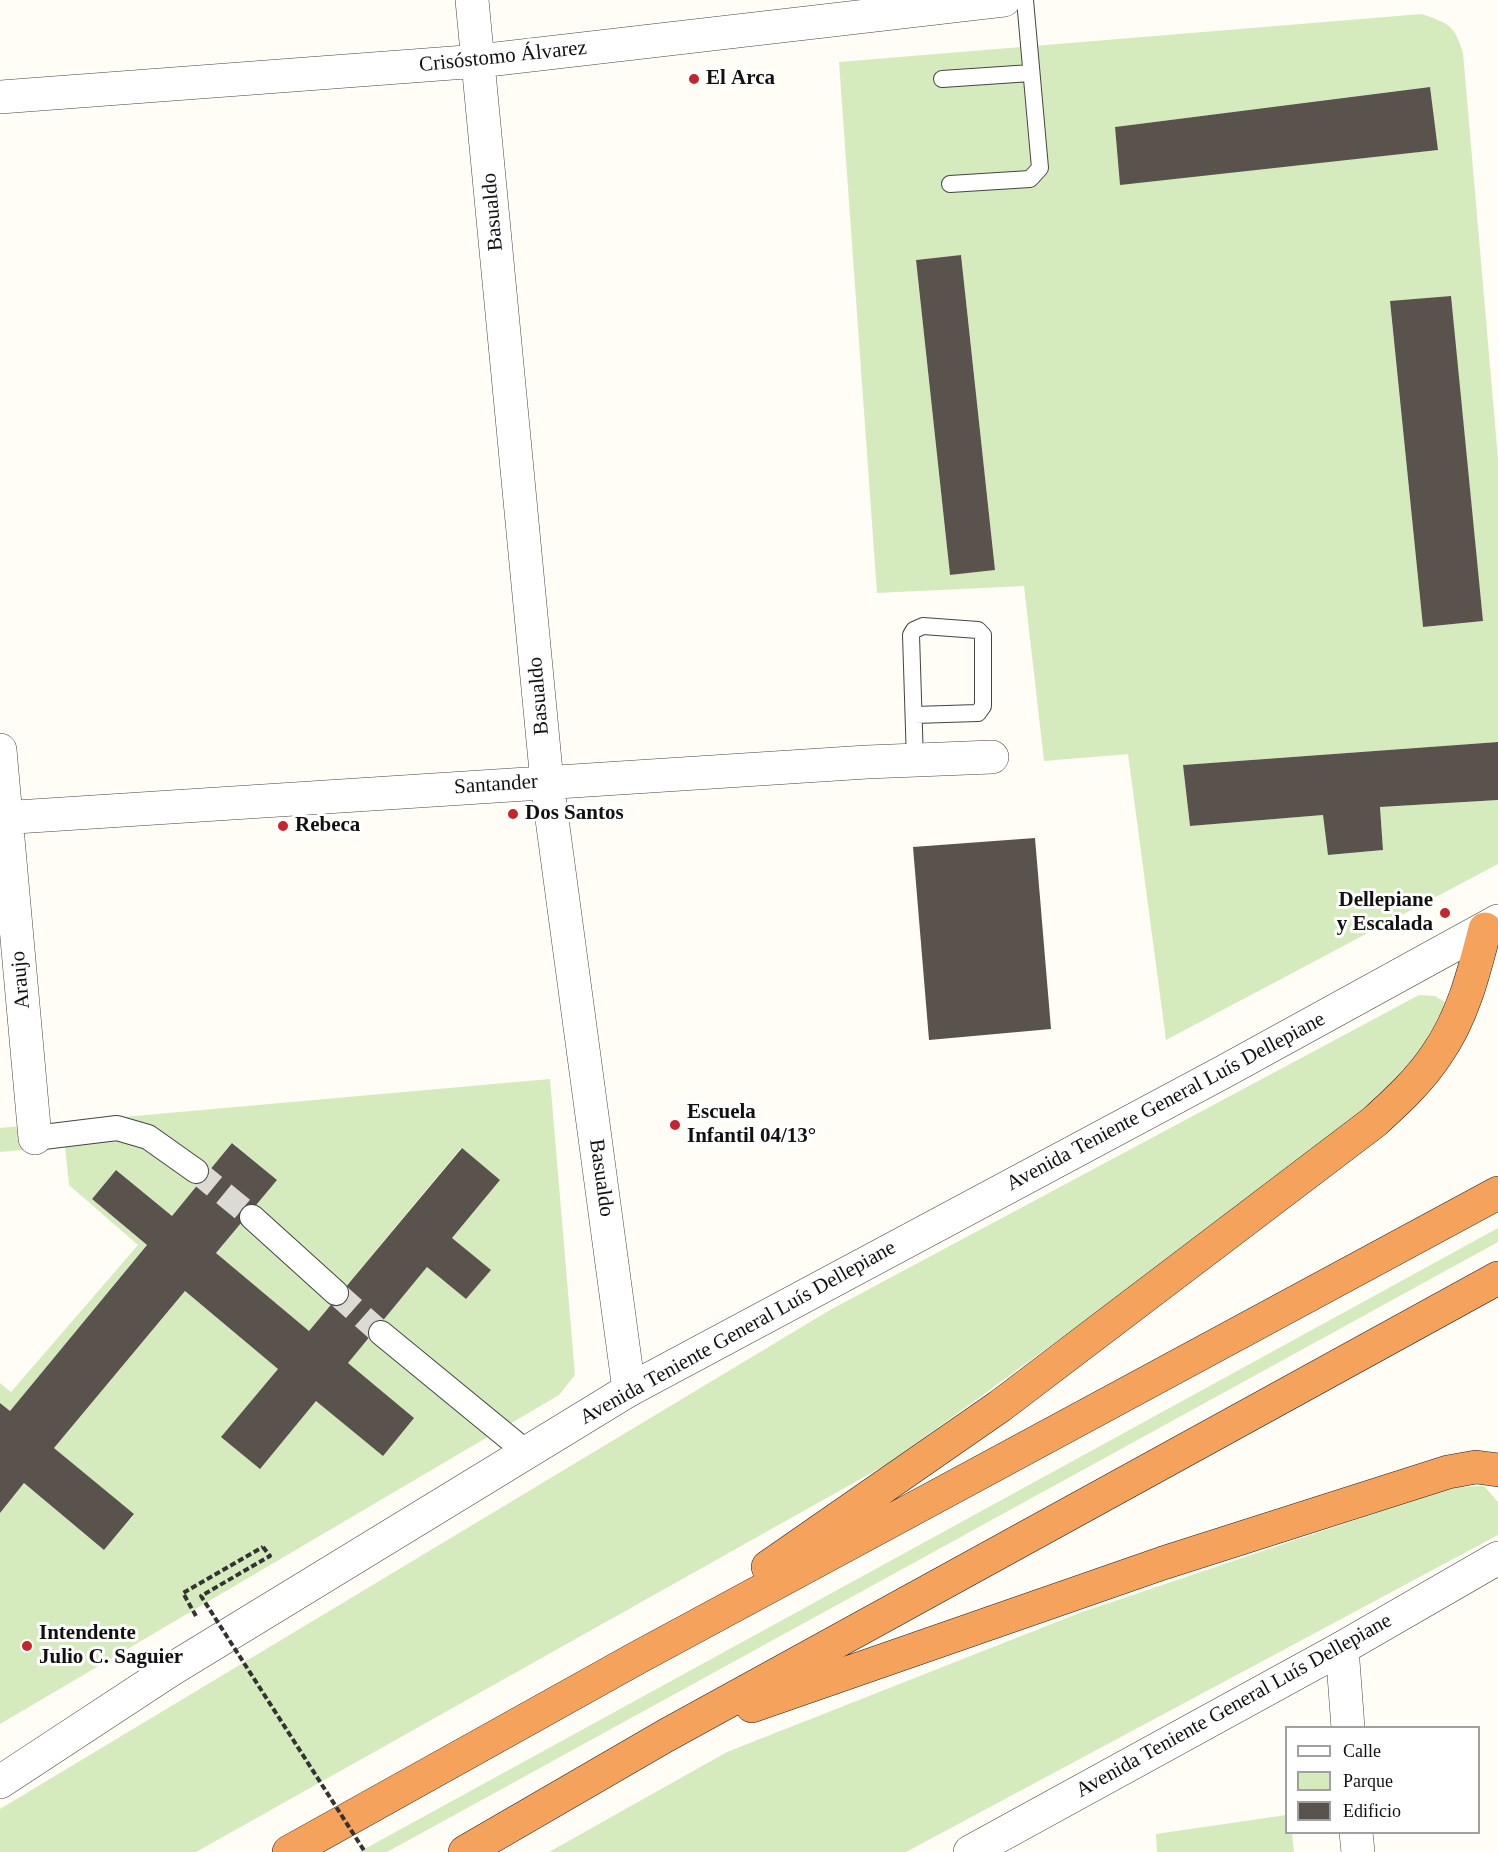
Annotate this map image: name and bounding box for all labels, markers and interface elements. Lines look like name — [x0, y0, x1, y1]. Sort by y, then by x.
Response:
street label: Crisóstomo Álvarez — [418, 36, 588, 78]
place label: El Arca — [706, 66, 775, 92]
marker: El Arca — [687, 72, 701, 86]
street label: Basualdo — [477, 172, 509, 252]
street label: Basualdo — [523, 656, 555, 736]
street label: Santander — [453, 770, 539, 800]
place label: Dos Santos — [525, 801, 624, 827]
marker: Dos Santos — [506, 807, 520, 821]
place label: Rebeca — [295, 813, 360, 839]
marker: Rebeca — [276, 819, 290, 833]
place label: Dellepiane y Escalada — [1337, 888, 1433, 938]
marker: Dellepiane y Escalada — [1438, 906, 1452, 920]
street label: Araujo — [6, 950, 36, 1010]
street label: Avenida Teniente General Luís Dellepiane — [1002, 1007, 1330, 1197]
place label: Escuela Infantil 04/13° — [687, 1100, 816, 1150]
marker: Escuela Infantil 04/13° — [668, 1118, 682, 1132]
street label: Basualdo — [583, 1138, 619, 1218]
street label: Avenida Teniente General Luís Dellepiane — [576, 1235, 900, 1431]
street label: Avenida Teniente General Luís Dellepiane — [1072, 1608, 1396, 1804]
place label: Intendente Julio C. Saguier — [39, 1621, 183, 1671]
marker: Intendente Julio C. Saguier — [20, 1639, 34, 1653]
legend — [1285, 1726, 1480, 1834]
text: Calle — [1343, 1741, 1381, 1761]
text: Parque — [1343, 1771, 1393, 1791]
text: Edificio — [1343, 1801, 1401, 1821]

